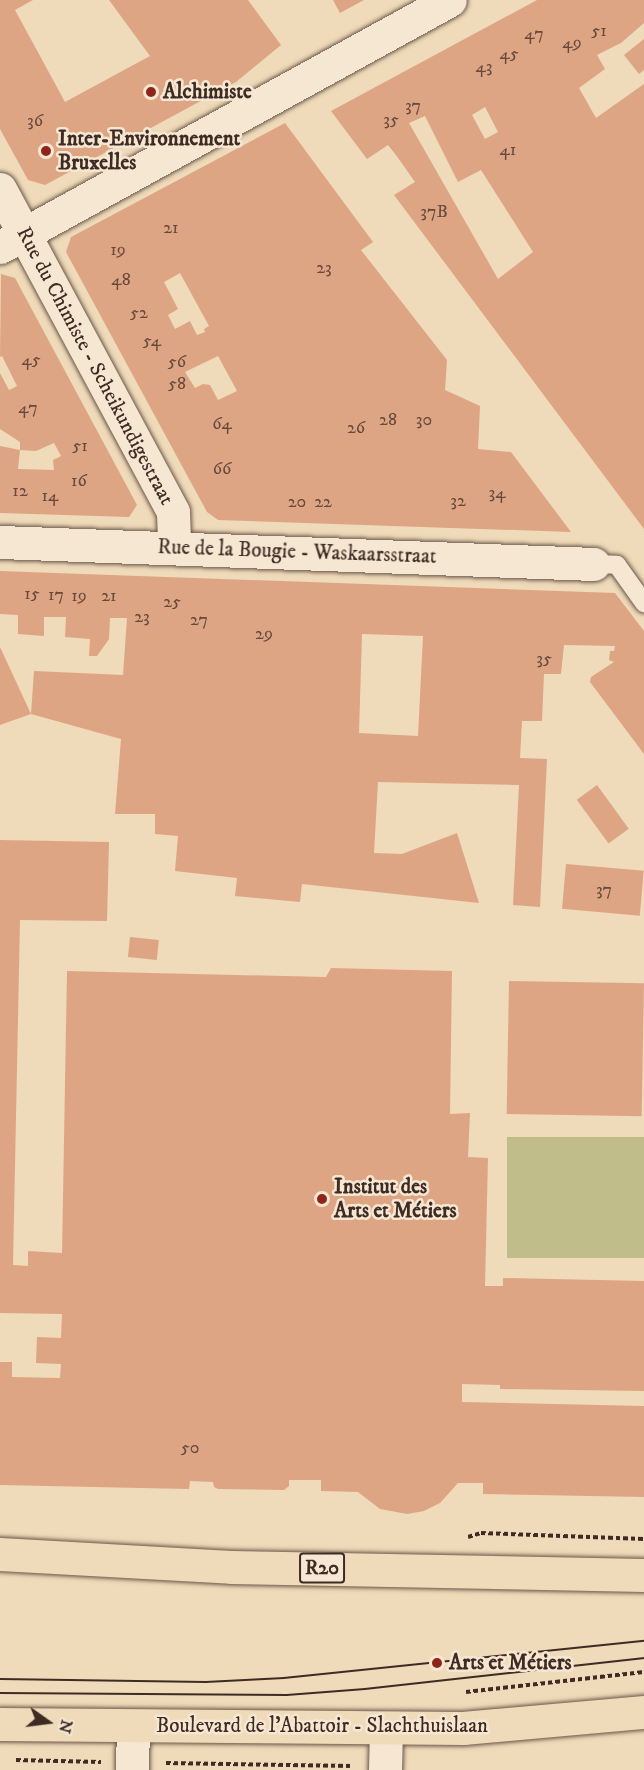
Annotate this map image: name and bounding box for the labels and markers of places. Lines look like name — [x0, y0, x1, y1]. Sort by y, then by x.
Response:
place label: Alchimiste — [163, 79, 252, 105]
marker: Alchimiste — [144, 85, 158, 99]
place label: Inter-Environnement Bruxelles — [58, 126, 240, 176]
marker: Inter-Environnement Bruxelles — [39, 144, 53, 158]
place label: Institut des Arts et Métiers — [334, 1174, 457, 1224]
marker: Institut des Arts et Métiers — [315, 1192, 329, 1206]
place label: Arts et Métiers — [449, 1650, 572, 1676]
marker: Arts et Métiers — [430, 1656, 444, 1670]

